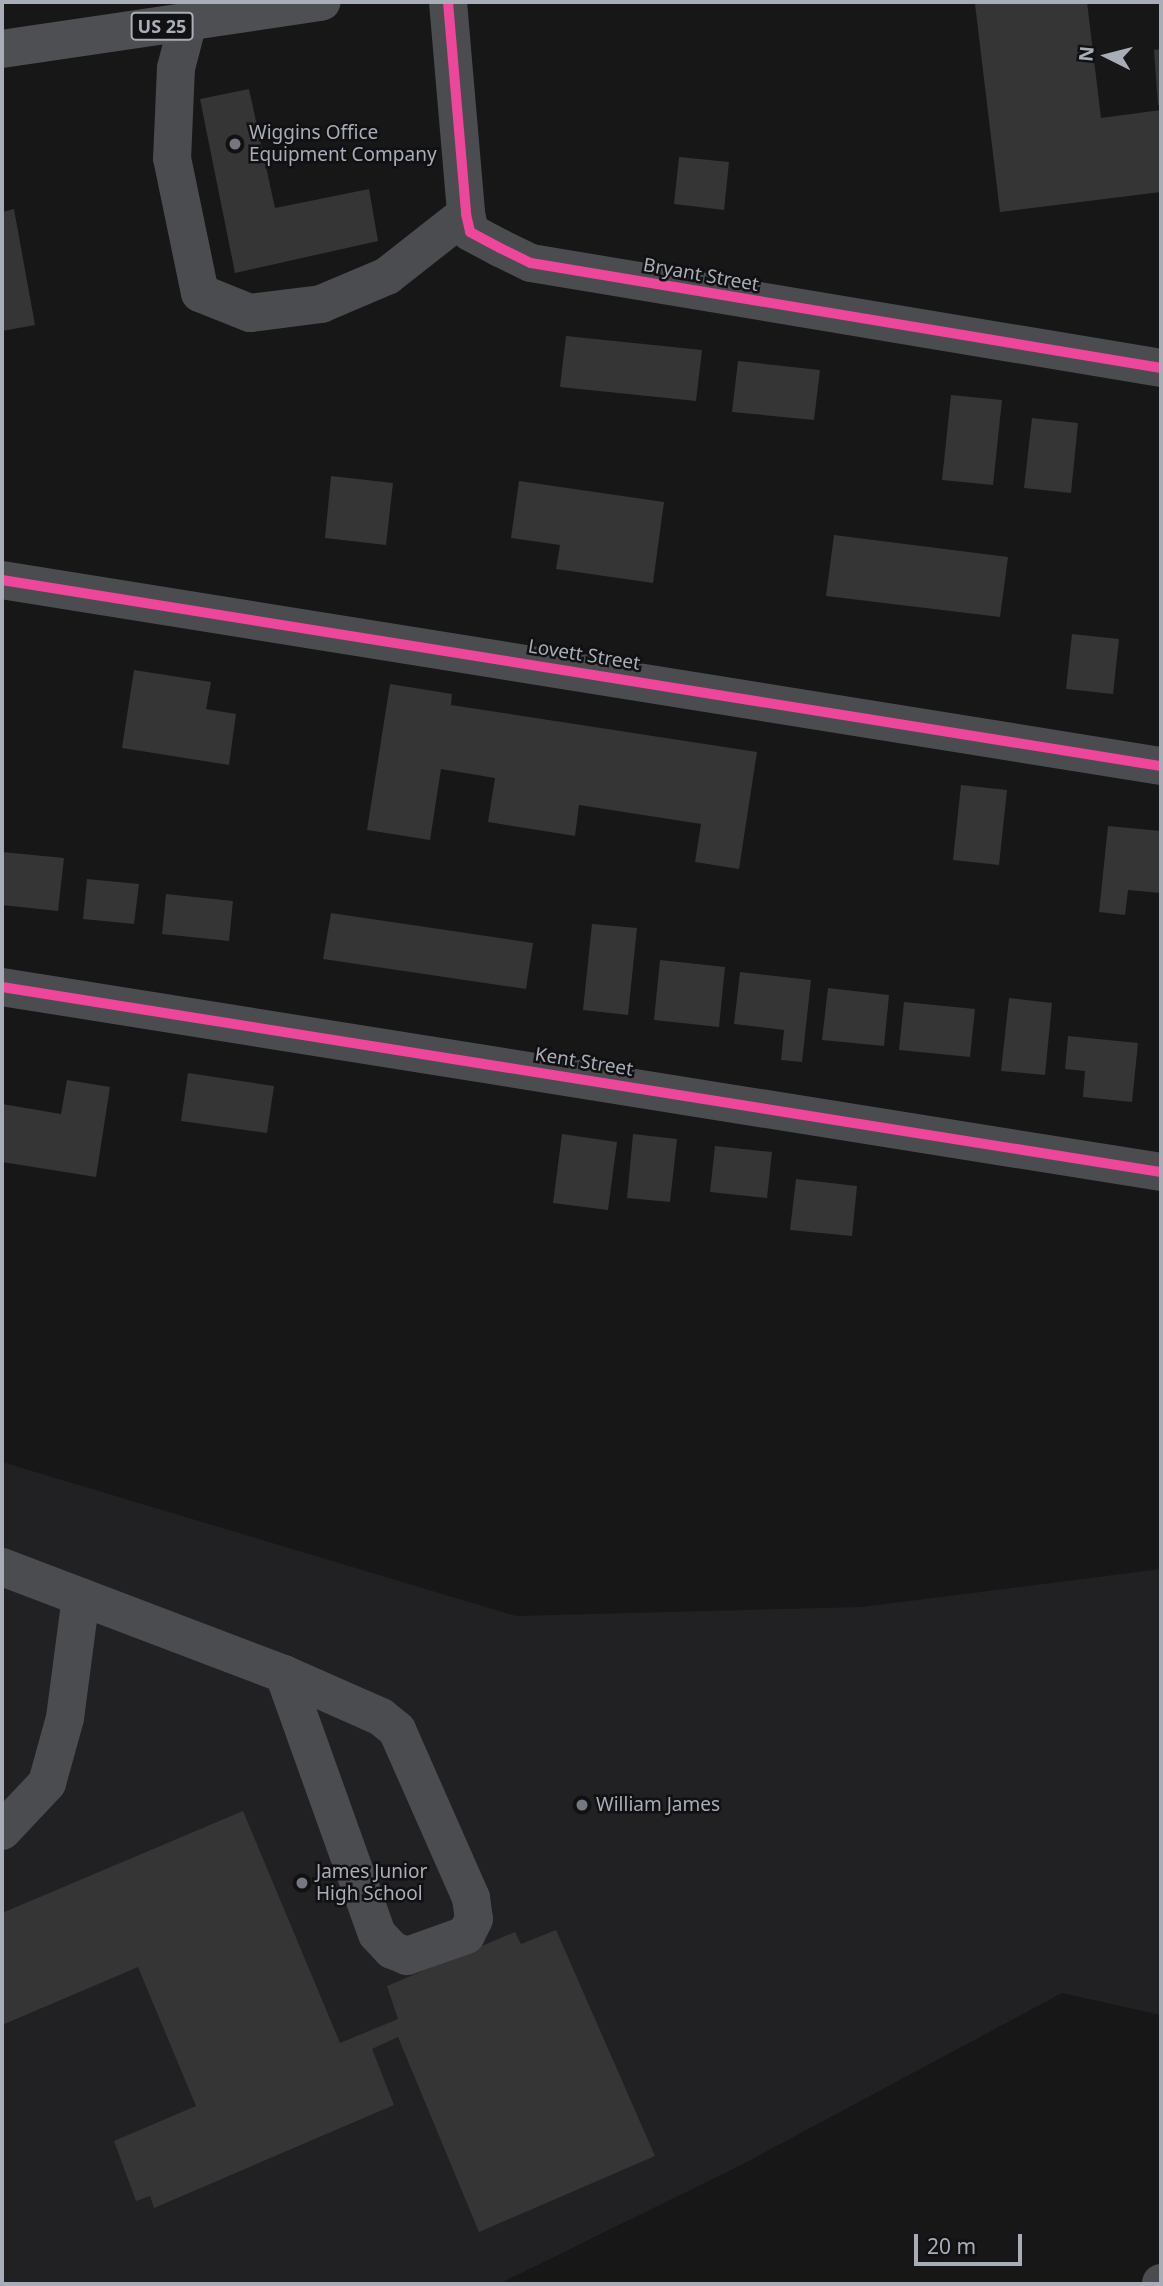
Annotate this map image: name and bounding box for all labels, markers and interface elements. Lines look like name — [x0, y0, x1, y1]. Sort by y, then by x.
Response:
road number: US 25 — [130, 12, 194, 41]
north arrow — [1072, 21, 1142, 91]
text: N — [1072, 45, 1100, 63]
place label: Wiggins Office Equipment Company — [249, 122, 437, 166]
marker: Wiggins Office Equipment Company — [227, 136, 243, 152]
street label: Bryant Street — [641, 254, 761, 296]
street label: Lovett Street — [526, 635, 642, 675]
street label: Kent Street — [533, 1043, 635, 1081]
place label: William James — [596, 1794, 720, 1816]
marker: William James — [574, 1797, 590, 1813]
place label: James Junior High School — [316, 1861, 427, 1905]
marker: James Junior High School — [294, 1875, 310, 1891]
scale bar — [918, 2220, 1026, 2264]
text: 20 m — [927, 2232, 976, 2260]

